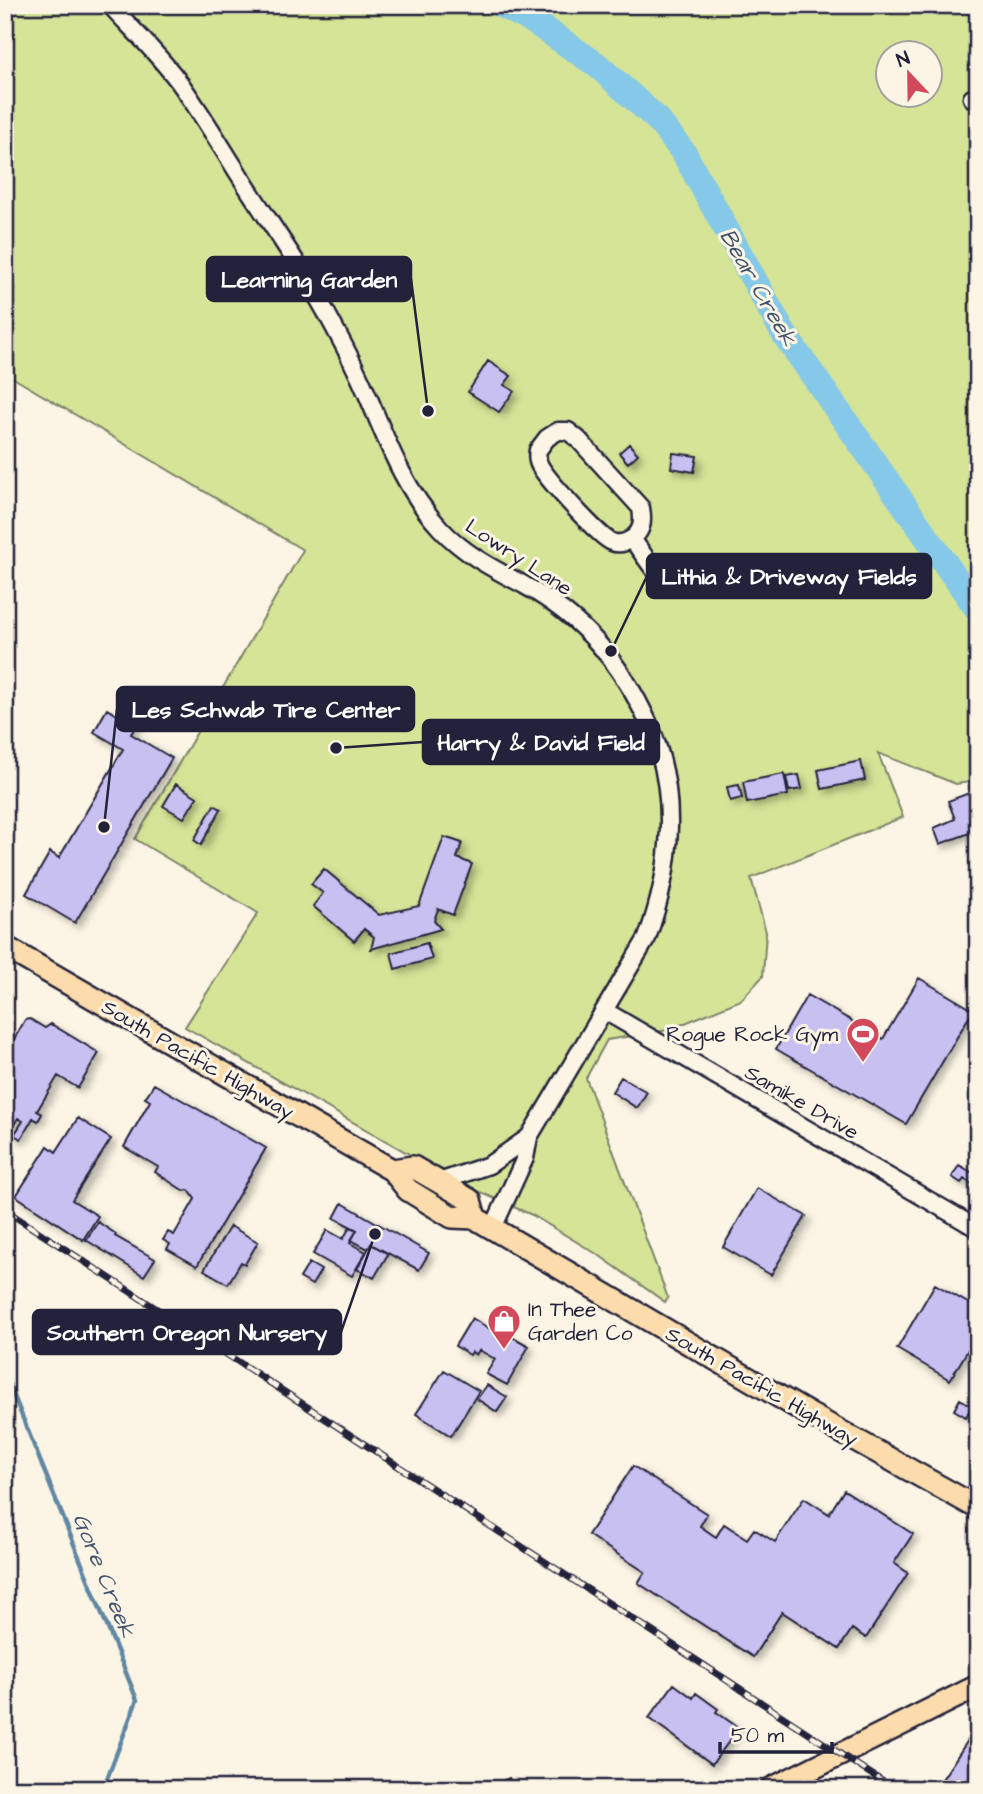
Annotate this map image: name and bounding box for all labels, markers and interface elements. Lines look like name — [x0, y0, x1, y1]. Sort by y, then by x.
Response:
north arrow — [874, 38, 944, 108]
text: N — [893, 45, 914, 74]
water label: Bear Creek — [712, 223, 805, 353]
callout: Learning Garden — [207, 257, 411, 301]
text: Learning Garden — [221, 264, 398, 297]
street label: Lowry Lane — [459, 512, 578, 604]
callout: Lithia & Driveway Fields — [647, 554, 931, 598]
text: Lithia & Driveway Fields — [661, 561, 917, 595]
callout: Les Schwab Tire Center — [117, 687, 414, 731]
text: Les Schwab Tire Center — [131, 694, 401, 726]
callout: Harry & David Field — [423, 720, 659, 764]
text: Harry & David Field — [437, 727, 645, 761]
street label: South Pacific Highway — [95, 993, 300, 1128]
sports icon: Rogue Rock Gym — [844, 1015, 882, 1064]
place label: Rogue Rock Gym — [666, 1020, 839, 1051]
street label: Samike Drive — [740, 1058, 864, 1147]
place label: In Thee Garden Co — [528, 1295, 633, 1348]
shop icon: In Thee Garden Co — [485, 1302, 523, 1351]
callout: Southern Oregon Nursery — [33, 1310, 341, 1354]
text: Southern Oregon Nursery — [46, 1317, 327, 1351]
street label: South Pacific Highway — [659, 1320, 864, 1455]
water label: Gore Creek — [65, 1509, 144, 1643]
scale bar — [720, 1710, 832, 1754]
text: 50 m — [731, 1721, 785, 1750]

